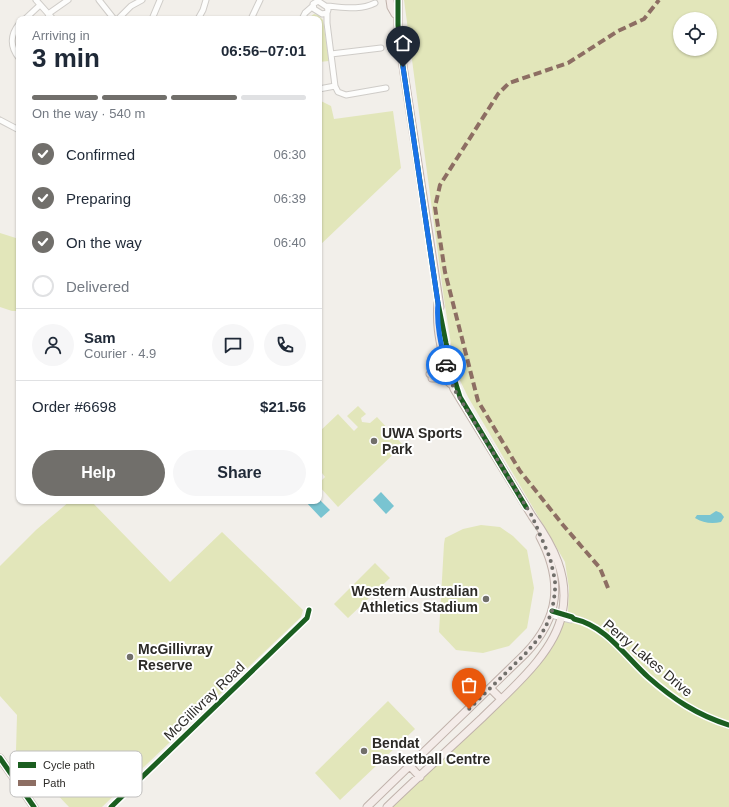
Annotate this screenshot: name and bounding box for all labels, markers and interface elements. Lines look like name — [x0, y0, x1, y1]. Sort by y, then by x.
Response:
map controls — [673, 12, 717, 56]
button: locate — [673, 12, 717, 56]
pin — [386, 26, 420, 67]
text: Arriving in — [32, 28, 90, 43]
icon: home — [392, 32, 414, 54]
text: 06:56–07:01 — [221, 42, 306, 59]
text: 3 min — [32, 43, 100, 73]
text: On the way · 540 m — [32, 106, 145, 121]
icon: check — [32, 143, 54, 165]
text: Confirmed — [66, 146, 135, 163]
text: 06:30 — [273, 147, 306, 162]
icon: check — [32, 187, 54, 209]
text: Preparing — [66, 190, 131, 207]
text: 06:39 — [273, 191, 306, 206]
icon: check — [32, 231, 54, 253]
text: On the way — [66, 234, 142, 251]
text: 06:40 — [273, 235, 306, 250]
text: Delivered — [66, 278, 129, 295]
button: person — [32, 324, 74, 366]
button: chat — [212, 324, 254, 366]
button: phone — [264, 324, 306, 366]
text: Sam — [84, 329, 116, 346]
courier — [426, 345, 466, 385]
text: Courier · 4.9 — [84, 346, 156, 361]
icon: car — [435, 354, 457, 376]
text: Order #6698 — [32, 398, 116, 415]
text: $21.56 — [260, 398, 306, 415]
place label: UWA Sports Park — [382, 425, 463, 457]
marker: UWA Sports Park — [369, 436, 379, 446]
button: Help — [32, 450, 165, 496]
button: Share — [173, 450, 306, 496]
place label: Western Australian Athletics Stadium — [351, 583, 478, 615]
marker: Western Australian Athletics Stadium — [481, 594, 491, 604]
street label: Perry Lakes Drive — [600, 616, 696, 700]
place label: McGillivray Reserve — [138, 641, 213, 673]
marker: McGillivray Reserve — [125, 652, 135, 662]
street label: McGillivray Road — [160, 658, 248, 744]
pin — [452, 668, 486, 709]
icon: bag — [458, 674, 480, 696]
place label: Bendat Basketball Centre — [372, 735, 490, 767]
marker: Bendat Basketball Centre — [359, 746, 369, 756]
legend — [10, 751, 142, 797]
text: Cycle path — [43, 759, 95, 771]
text: Path — [43, 777, 66, 789]

